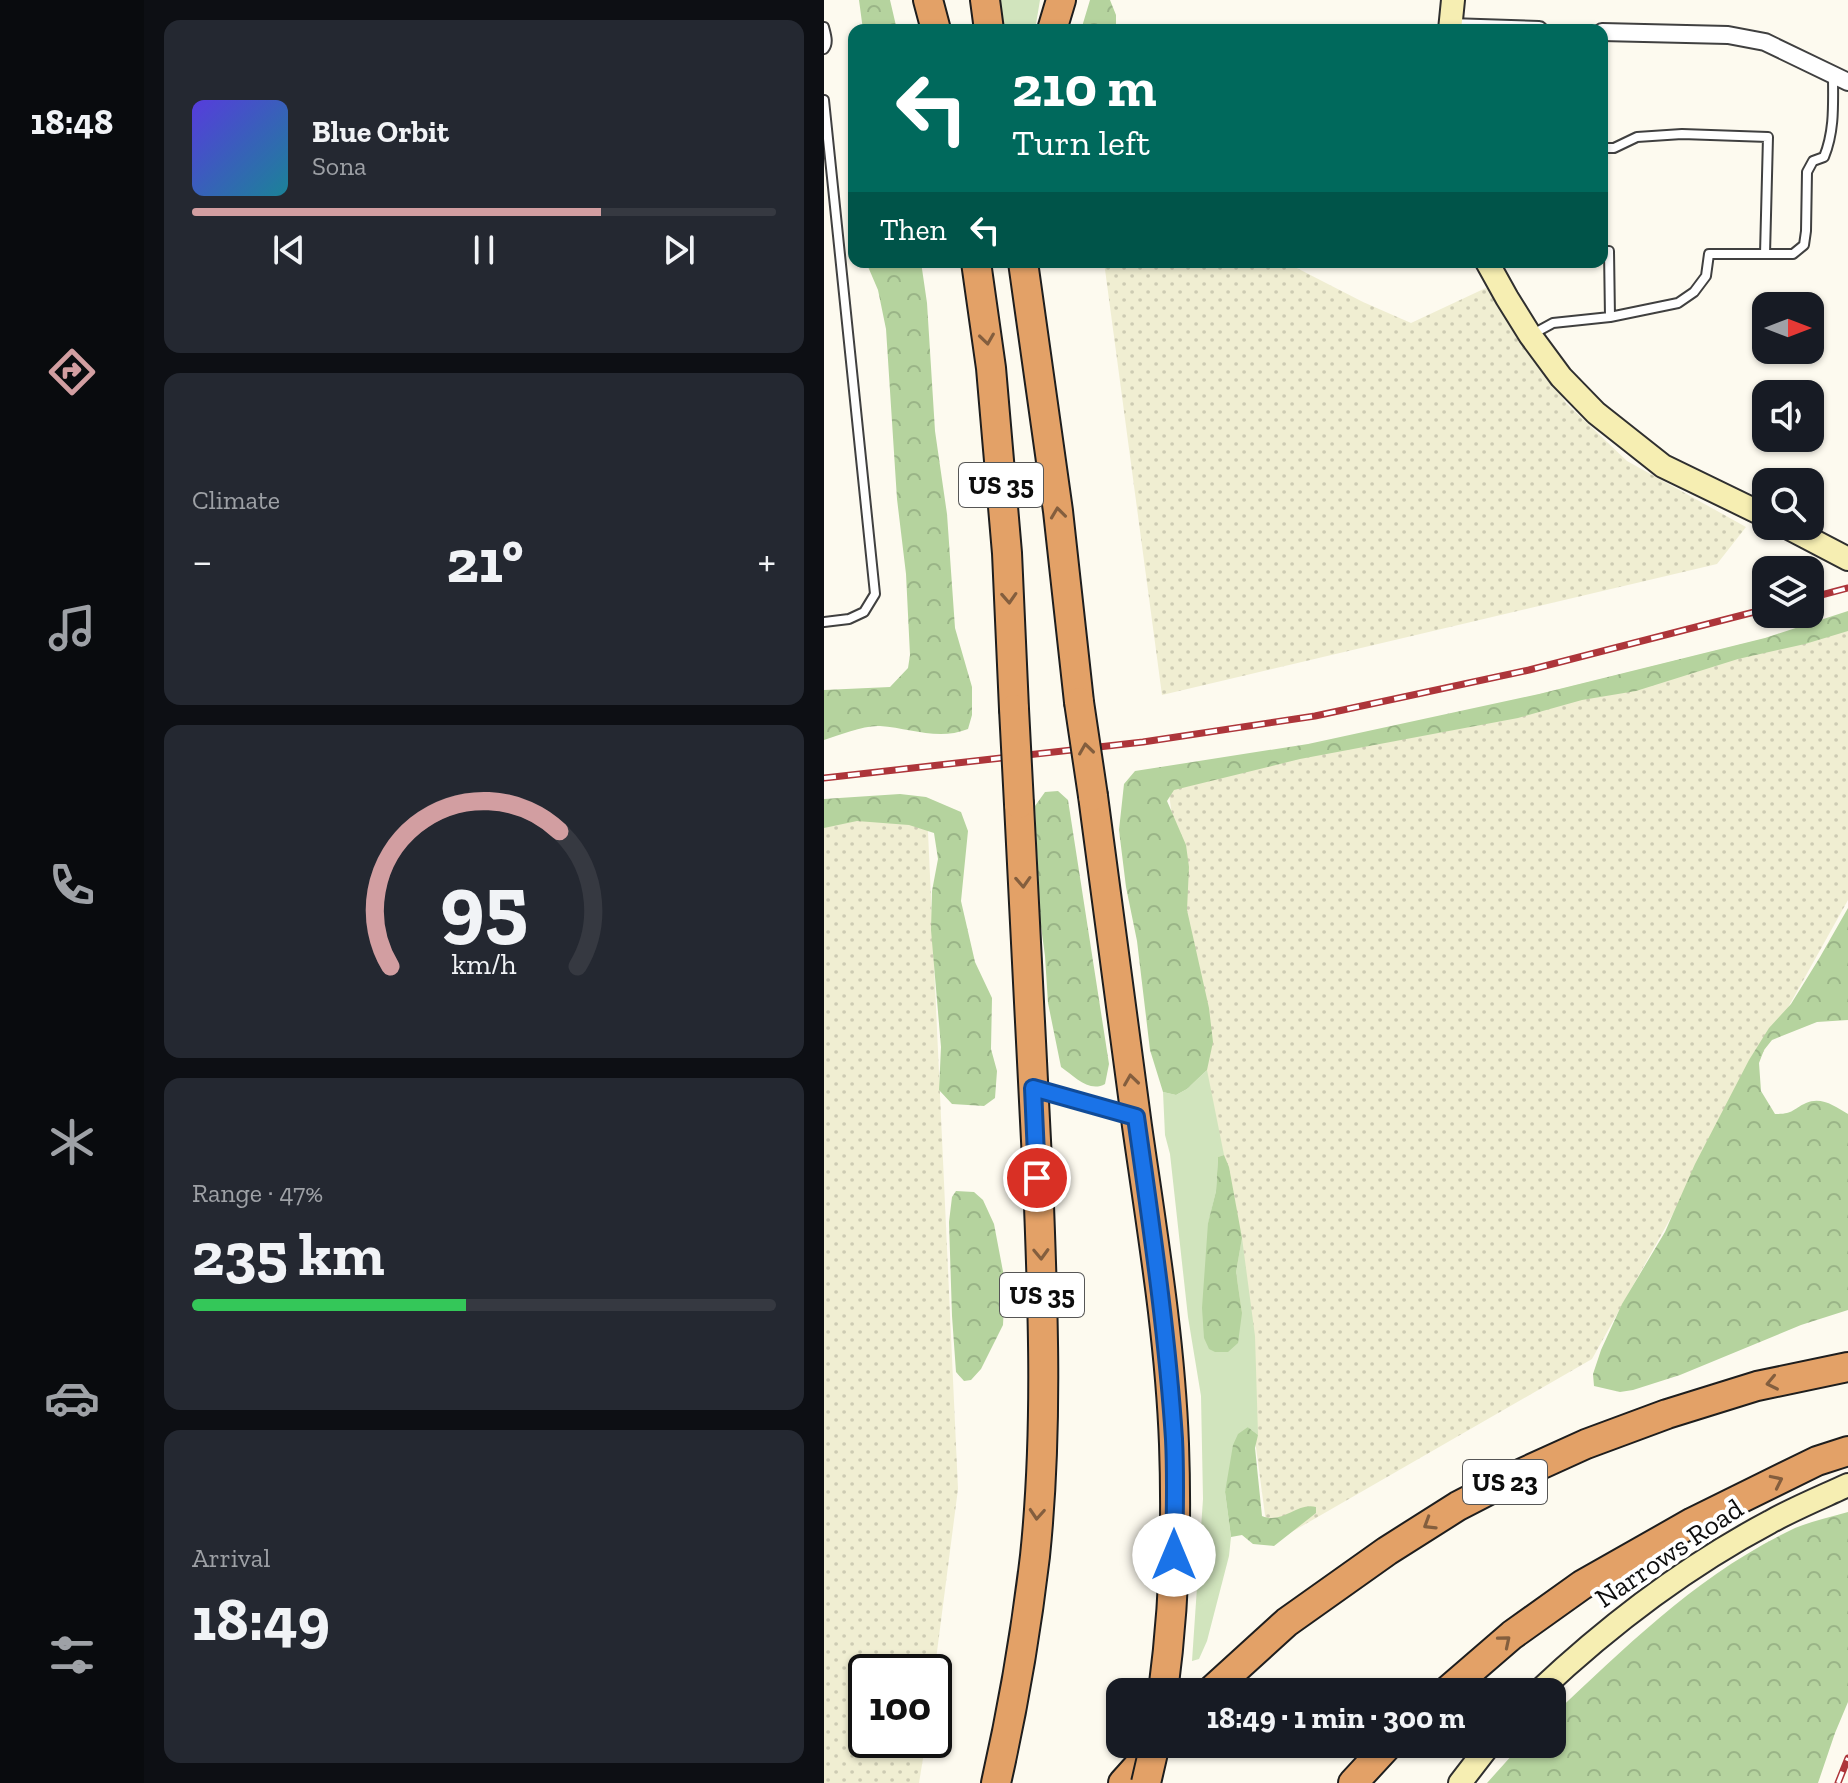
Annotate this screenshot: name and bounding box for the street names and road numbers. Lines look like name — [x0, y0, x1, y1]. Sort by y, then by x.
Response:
road number: US 35 — [959, 463, 1043, 507]
road number: US 35 — [1000, 1273, 1084, 1317]
road number: US 23 — [1463, 1460, 1547, 1504]
street label: Narrows Road — [1589, 1491, 1749, 1615]

